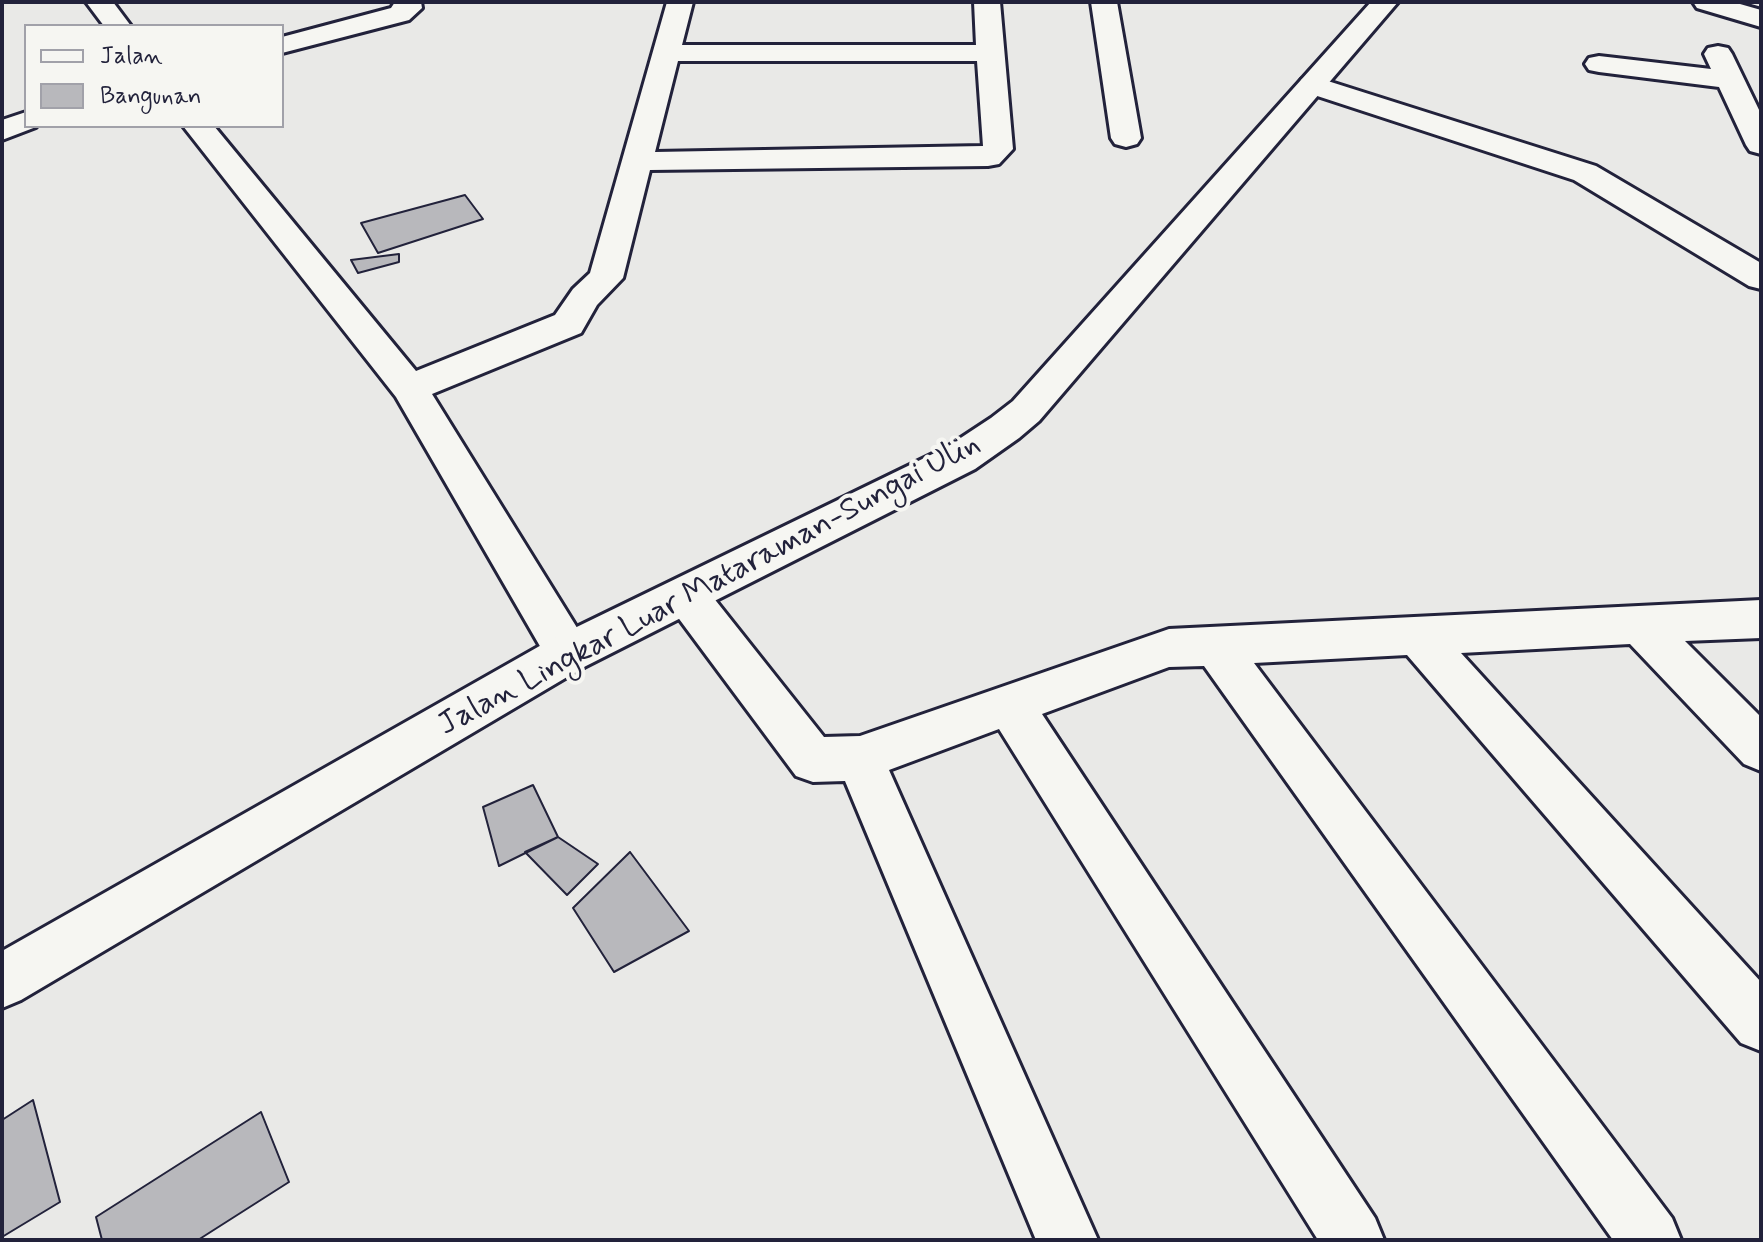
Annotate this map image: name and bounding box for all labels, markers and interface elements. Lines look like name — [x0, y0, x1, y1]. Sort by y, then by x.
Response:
legend — [24, 24, 284, 128]
text: Jalan — [100, 41, 163, 72]
text: Bangunan — [100, 81, 201, 112]
street label: Jalan Lingkar Luar Mataraman-Sungai Ulin — [432, 426, 988, 746]

